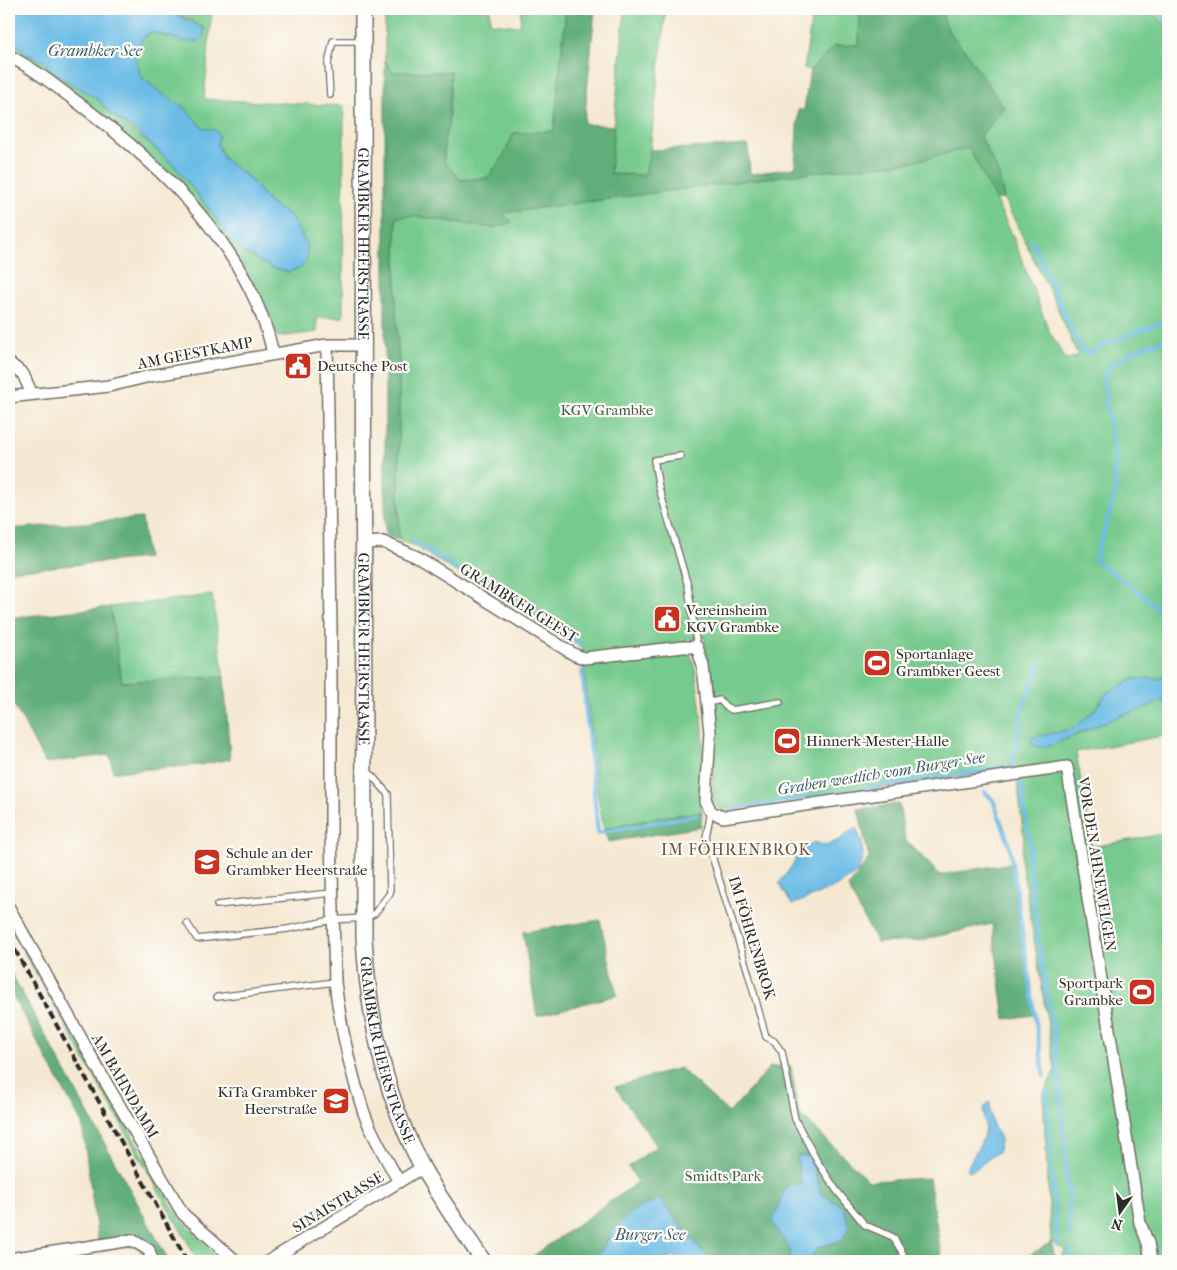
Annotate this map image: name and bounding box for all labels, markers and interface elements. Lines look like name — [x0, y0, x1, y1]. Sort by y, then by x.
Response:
water label: Grambker See — [48, 41, 142, 60]
street label: GRAMBKER HEERSTRASSE — [354, 147, 372, 341]
street label: AM GEESTKAMP — [135, 333, 254, 373]
public building icon: Deutsche Post — [283, 351, 313, 381]
place label: Deutsche Post — [317, 357, 409, 375]
park label: KGV Grambke — [561, 401, 654, 419]
street label: GRAMBKER HEERSTRASSE — [355, 552, 373, 746]
street label: GRAMBKER GEEST — [457, 559, 582, 647]
place label: Vereinsheim KGV Grambke — [685, 601, 780, 636]
public building icon: Vereinsheim KGV Grambke — [652, 604, 682, 634]
place label: Sportanlage Grambker Geest — [896, 645, 1002, 680]
sports icon: Sportanlage Grambker Geest — [862, 648, 892, 678]
sports icon: Hinnerk-Mester-Halle — [772, 726, 802, 756]
place label: Hinnerk-Mester-Halle — [806, 732, 949, 750]
water label: Graben westlich vom Burger See — [776, 747, 987, 799]
street label: VOR DEN AHNEWELGEN — [1074, 774, 1120, 953]
district label: IM FÖHRENBROK — [661, 840, 811, 859]
place label: Schule an der Grambker Heerstraße — [226, 844, 368, 879]
school or university icon: Schule an der Grambker Heerstraße — [192, 847, 222, 877]
street label: IM FÖHRENBROK — [725, 874, 780, 1003]
street label: GRAMBKER HEERSTRASSE — [356, 956, 419, 1147]
place label: Sportpark Grambke — [1059, 974, 1124, 1009]
sports icon: Sportpark Grambke — [1127, 977, 1157, 1007]
street label: AM BAHNDAMM — [87, 1030, 162, 1142]
place label: KiTa Grambker Heerstraße — [217, 1083, 318, 1118]
school or university icon: KiTa Grambker Heerstraße — [321, 1086, 351, 1116]
park label: Smidts Park — [685, 1167, 762, 1185]
street label: SINAISTRASSE — [289, 1168, 387, 1236]
north arrow — [1094, 1188, 1144, 1238]
text: N — [1109, 1215, 1124, 1234]
water label: Burger See — [614, 1225, 686, 1244]

